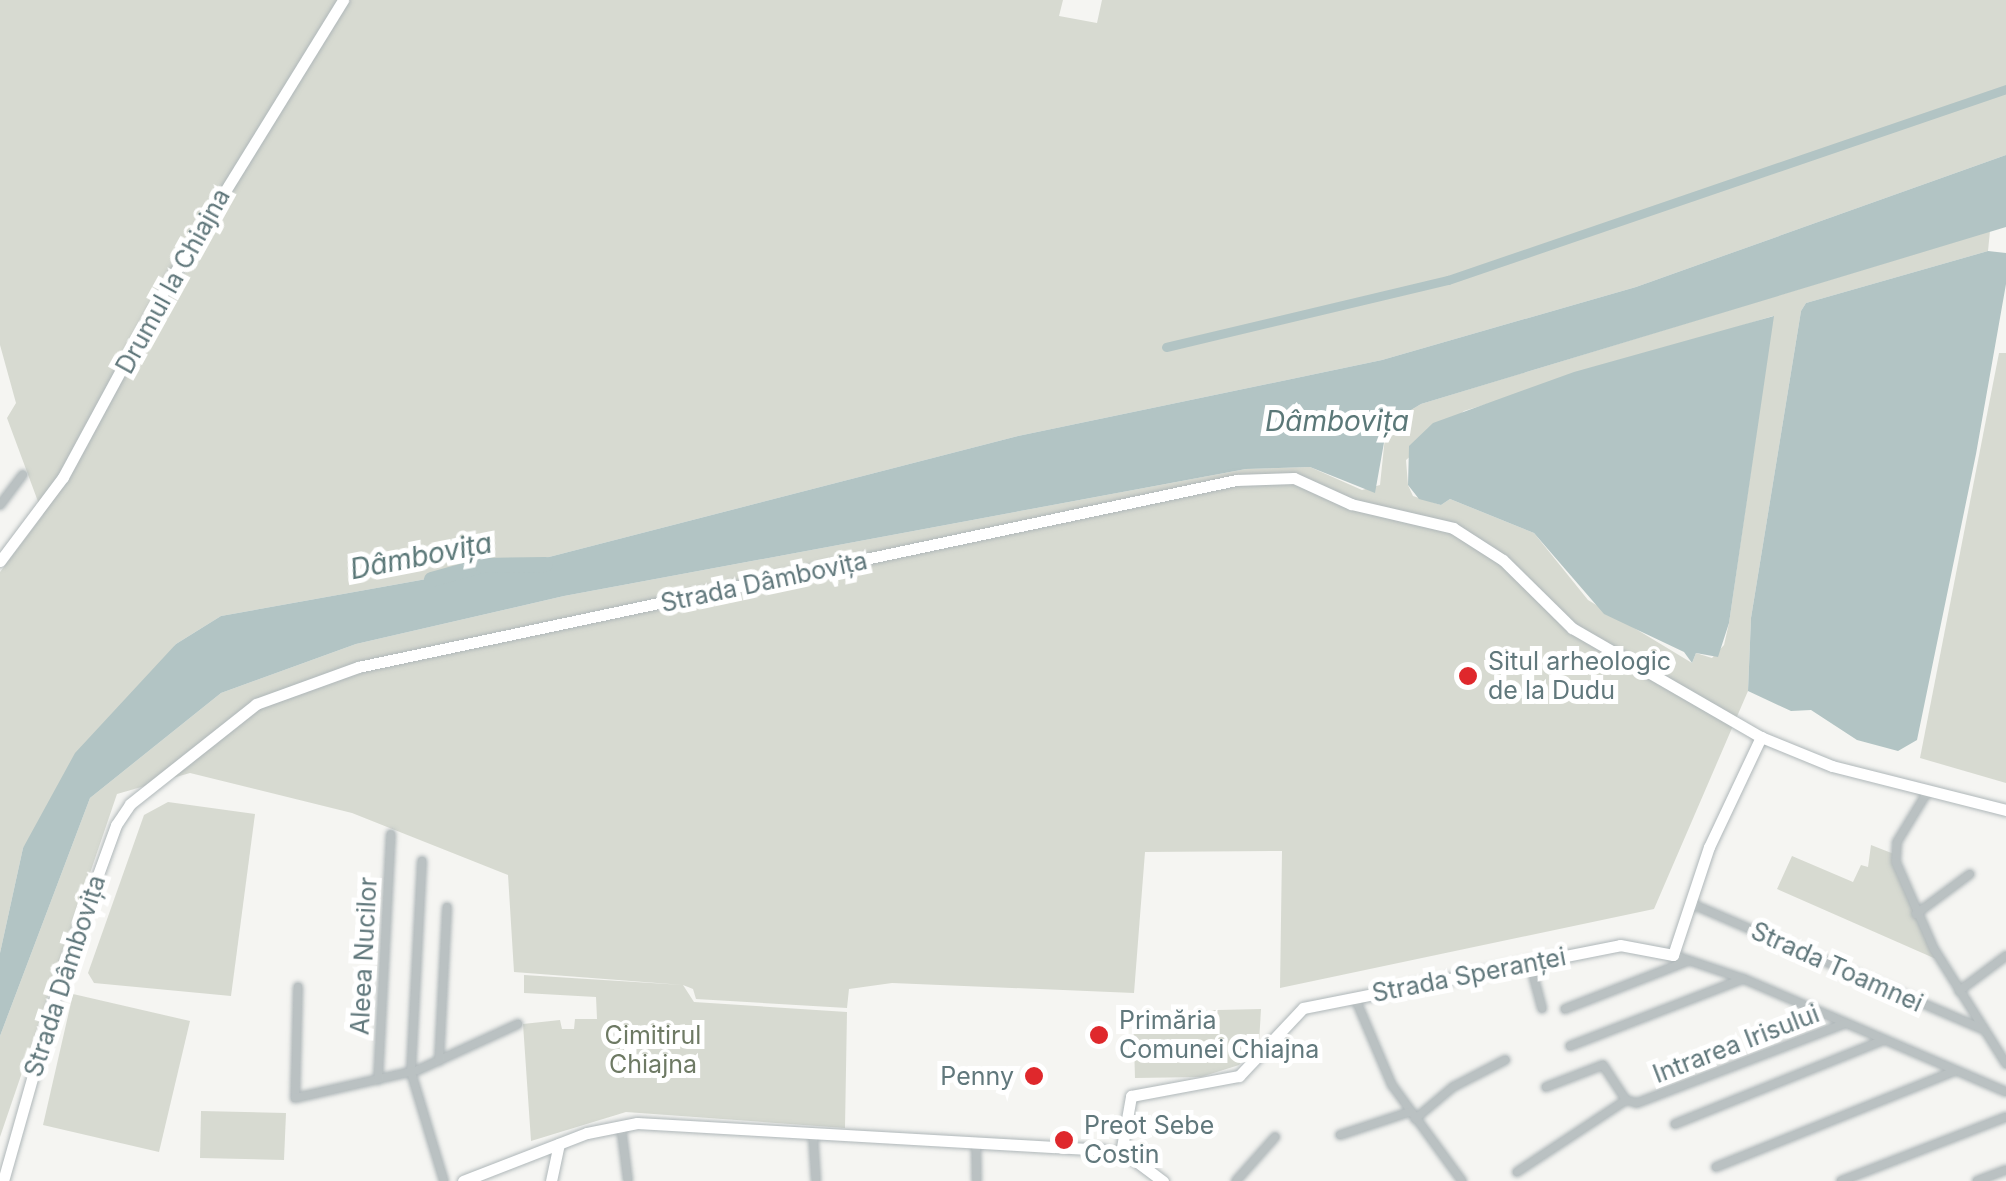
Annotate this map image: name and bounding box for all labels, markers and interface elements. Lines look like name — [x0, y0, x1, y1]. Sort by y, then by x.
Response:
street label: Drumul la Chiajna — [110, 183, 236, 379]
water label: Dâmbovița — [1265, 404, 1409, 438]
water label: Dâmbovița — [347, 526, 495, 586]
street label: Strada Dâmbovița — [658, 545, 870, 619]
place label: Situl arheologic de la Dudu — [1488, 647, 1671, 706]
marker: Situl arheologic de la Dudu — [1457, 665, 1479, 687]
street label: Strada Dâmbovița — [18, 871, 112, 1081]
street label: Aleea Nucilor — [345, 876, 383, 1036]
street label: Strada Toamnei — [1746, 916, 1928, 1018]
street label: Strada Speranței — [1370, 942, 1568, 1008]
street label: Intrarea Irisului — [1649, 999, 1823, 1089]
place label: Primăria Comunei Chiajna — [1119, 1006, 1319, 1065]
park label: Cimitirul Chiajna — [605, 1021, 701, 1080]
marker: Primăria Comunei Chiajna — [1088, 1024, 1110, 1046]
place label: Penny — [940, 1061, 1014, 1091]
marker: Penny — [1023, 1065, 1045, 1087]
place label: Preot Sebe Costin — [1084, 1111, 1214, 1170]
marker: Preot Sebe Costin — [1053, 1129, 1075, 1151]

